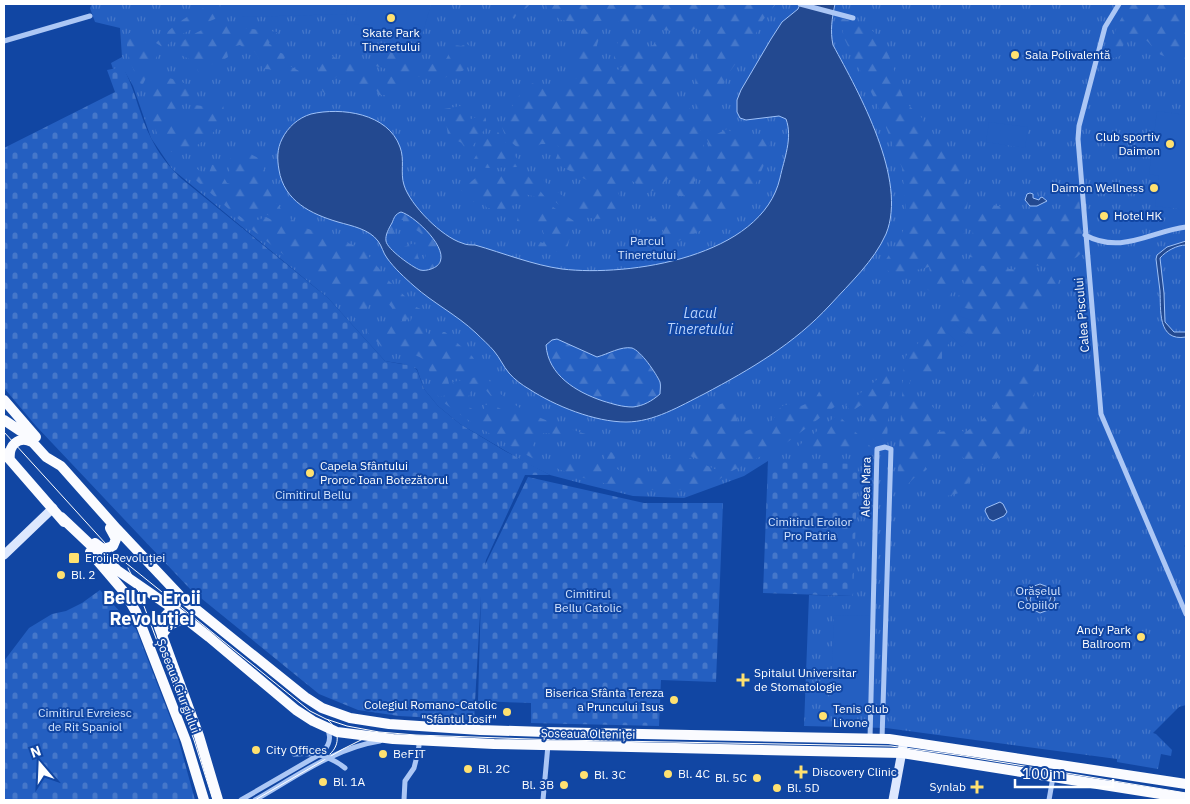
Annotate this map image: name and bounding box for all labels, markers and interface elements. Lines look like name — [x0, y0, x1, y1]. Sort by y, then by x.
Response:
marker: Skate Park Tineretului — [385, 12, 397, 24]
place label: Skate Park Tineretului — [362, 25, 420, 54]
place label: Sala Polivalentă — [1025, 47, 1111, 62]
marker: Sala Polivalentă — [1009, 49, 1021, 61]
place label: Club sportiv Daimon — [1096, 129, 1160, 158]
marker: Club sportiv Daimon — [1164, 138, 1176, 150]
place label: Daimon Wellness — [1051, 180, 1144, 195]
marker: Daimon Wellness — [1148, 182, 1160, 194]
place label: Hotel HK — [1114, 208, 1163, 223]
marker: Hotel HK — [1098, 210, 1110, 222]
park label: Parcul Tineretului — [618, 233, 676, 262]
street label: Calea Piscului — [1071, 277, 1092, 353]
water label: Lacul Tineretului — [667, 304, 733, 338]
street label: Aleea Mara — [857, 456, 874, 517]
place label: Capela Sfântului Proroc Ioan Botezătorul — [320, 458, 448, 487]
marker: Capela Sfântului Proroc Ioan Botezătorul — [304, 467, 316, 479]
park label: Cimitirul Bellu — [275, 487, 351, 502]
park label: Cimitirul Eroilor Pro Patria — [768, 514, 853, 543]
place label: Eroii Revoluției — [85, 550, 165, 565]
marker: Eroii Revoluției — [67, 551, 81, 565]
place label: Bl. 2 — [71, 567, 96, 582]
marker: Bl. 2 — [55, 569, 67, 581]
park label: Orășelul Copiilor — [1015, 583, 1061, 612]
district label: Bellu - Eroii Revoluției — [103, 586, 201, 630]
park label: Cimitirul Bellu Catolic — [554, 586, 622, 615]
place label: Andy Park Ballroom — [1076, 622, 1132, 651]
marker: Andy Park Ballroom — [1135, 631, 1147, 643]
street label: Șoseaua Giurgiului — [154, 636, 203, 735]
place label: Spitalul Universitar de Stomatologie — [754, 665, 857, 694]
marker: Spitalul Universitar de Stomatologie — [736, 673, 750, 687]
place label: Biserica Sfânta Tereza a Pruncului Isus — [545, 685, 665, 714]
marker: Biserica Sfânta Tereza a Pruncului Isus — [668, 694, 680, 706]
place label: Colegiul Romano-Catolic "Sfântul Iosif" — [364, 697, 497, 726]
place label: Tenis Club Livone — [833, 701, 889, 730]
park label: Cimitirul Evreiesc de Rit Spaniol — [38, 705, 132, 734]
marker: Colegiul Romano-Catolic "Sfântul Iosif" — [501, 706, 513, 718]
marker: Tenis Club Livone — [817, 710, 829, 722]
street label: Șoseaua Olteniței — [541, 725, 635, 742]
north arrow — [15, 739, 65, 789]
text: N — [28, 742, 43, 762]
place label: City Offices — [266, 742, 327, 757]
marker: City Offices — [250, 744, 262, 756]
place label: BeFIT — [393, 746, 426, 761]
marker: BeFIT — [377, 748, 389, 760]
scale bar — [1015, 756, 1112, 788]
place label: Bl. 2C — [478, 761, 511, 776]
marker: Bl. 2C — [462, 763, 474, 775]
place label: Discovery Clinic — [812, 764, 897, 779]
text: 100 m — [1022, 764, 1066, 783]
marker: Discovery Clinic — [794, 765, 808, 779]
place label: Bl. 4C — [678, 766, 711, 781]
place label: Bl. 3C — [594, 767, 627, 782]
marker: Bl. 4C — [662, 768, 674, 780]
marker: Bl. 3C — [578, 769, 590, 781]
place label: Bl. 5C — [715, 770, 748, 785]
marker: Bl. 5C — [751, 772, 763, 784]
place label: Bl. 1A — [333, 774, 366, 789]
marker: Bl. 1A — [317, 776, 329, 788]
place label: Bl. 3B — [522, 777, 554, 792]
marker: Bl. 3B — [558, 779, 570, 791]
place label: Synlab — [930, 779, 966, 794]
place label: Bl. 5D — [787, 780, 820, 795]
marker: Synlab — [970, 780, 984, 794]
marker: Bl. 5D — [771, 782, 783, 794]

